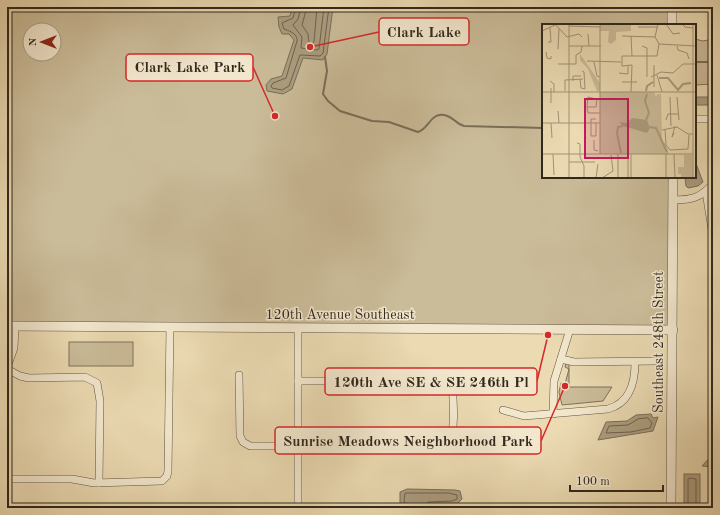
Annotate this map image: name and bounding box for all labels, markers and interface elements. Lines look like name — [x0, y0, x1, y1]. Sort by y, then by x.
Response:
callout: Clark Lake — [379, 18, 469, 45]
north arrow — [22, 22, 62, 62]
inset map — [542, 24, 696, 178]
text: Clark Lake — [387, 26, 461, 41]
text: N — [28, 37, 39, 46]
callout: Clark Lake Park — [126, 54, 253, 81]
text: Clark Lake Park — [134, 61, 246, 76]
street label: Southeast 248th Street — [652, 271, 666, 413]
street label: 120th Avenue Southeast — [265, 308, 415, 322]
callout: 120th Ave SE & SE 246th Pl — [325, 368, 537, 395]
text: 120th Ave SE & SE 246th Pl — [333, 376, 529, 391]
callout: Sunrise Meadows Neighborhood Park — [275, 427, 541, 454]
text: Sunrise Meadows Neighborhood Park — [283, 435, 534, 450]
scale bar — [570, 467, 663, 493]
text: 100 m — [576, 476, 610, 488]

